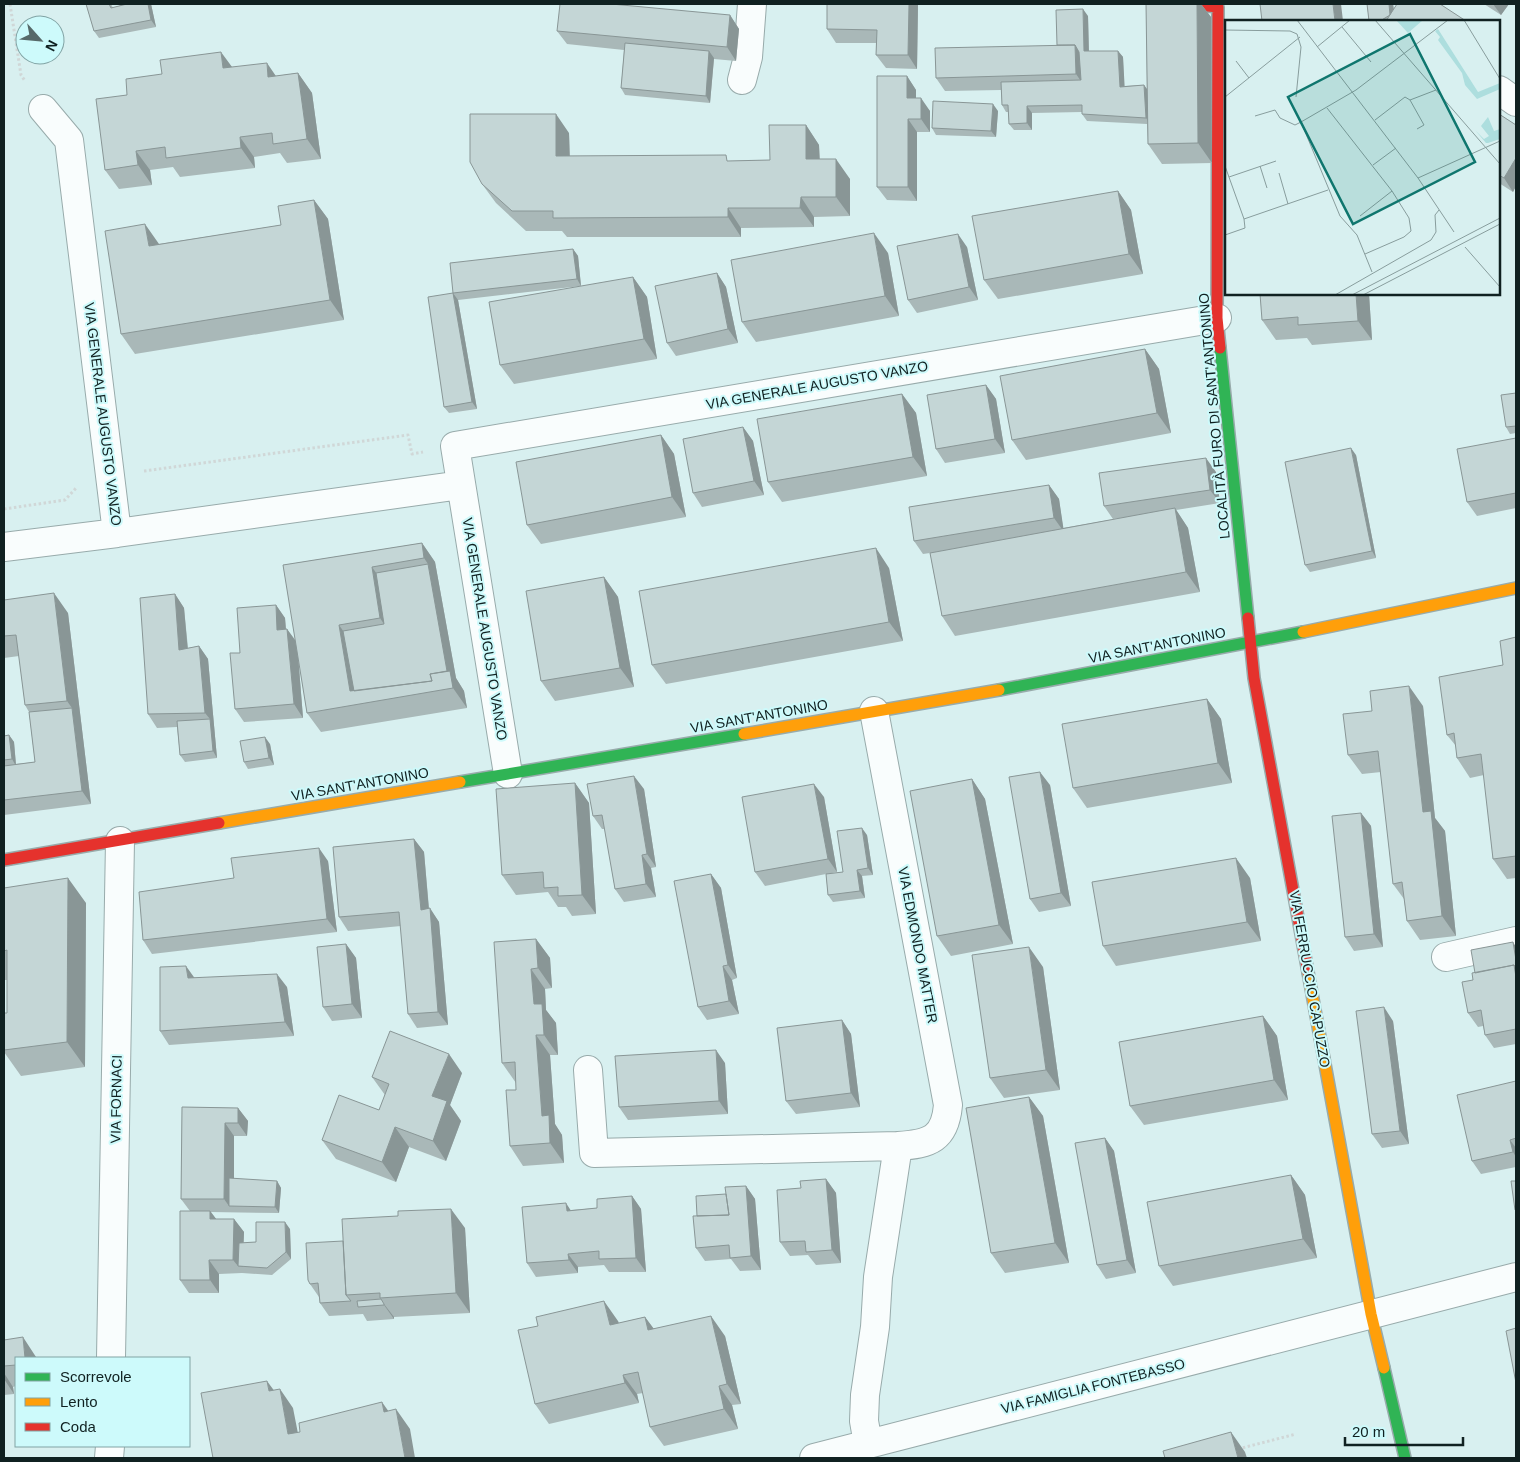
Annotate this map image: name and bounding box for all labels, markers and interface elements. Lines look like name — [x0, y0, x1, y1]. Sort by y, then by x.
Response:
north arrow — [15, 15, 65, 65]
inset map — [1225, 20, 1500, 295]
text: N — [42, 38, 61, 54]
street label: LOCALITÀ FURO DI SANT'ANTONINO — [1195, 292, 1233, 540]
street label: VIA GENERALE AUGUSTO VANZO — [81, 301, 125, 527]
street label: VIA GENERALE AUGUSTO VANZO — [705, 358, 929, 412]
street label: VIA GENERALE AUGUSTO VANZO — [459, 517, 511, 742]
street label: VIA SANT'ANTONINO — [1087, 624, 1227, 666]
street label: VIA SANT'ANTONINO — [689, 696, 829, 736]
street label: VIA SANT'ANTONINO — [290, 764, 430, 804]
street label: VIA EDMONDO MATTER — [895, 865, 941, 1025]
street label: VIA FERRUCCIO CAPUZZO — [1287, 889, 1333, 1069]
street label: VIA FORNACI — [107, 1055, 125, 1143]
street label: VIA FAMIGLIA FONTEBASSO — [999, 1355, 1187, 1417]
legend — [15, 1357, 190, 1447]
text: Scorrevole — [60, 1368, 132, 1385]
text: Lento — [60, 1393, 98, 1410]
scale bar — [1345, 1414, 1462, 1446]
text: Coda — [60, 1418, 97, 1435]
text: 20 m — [1352, 1423, 1385, 1440]

